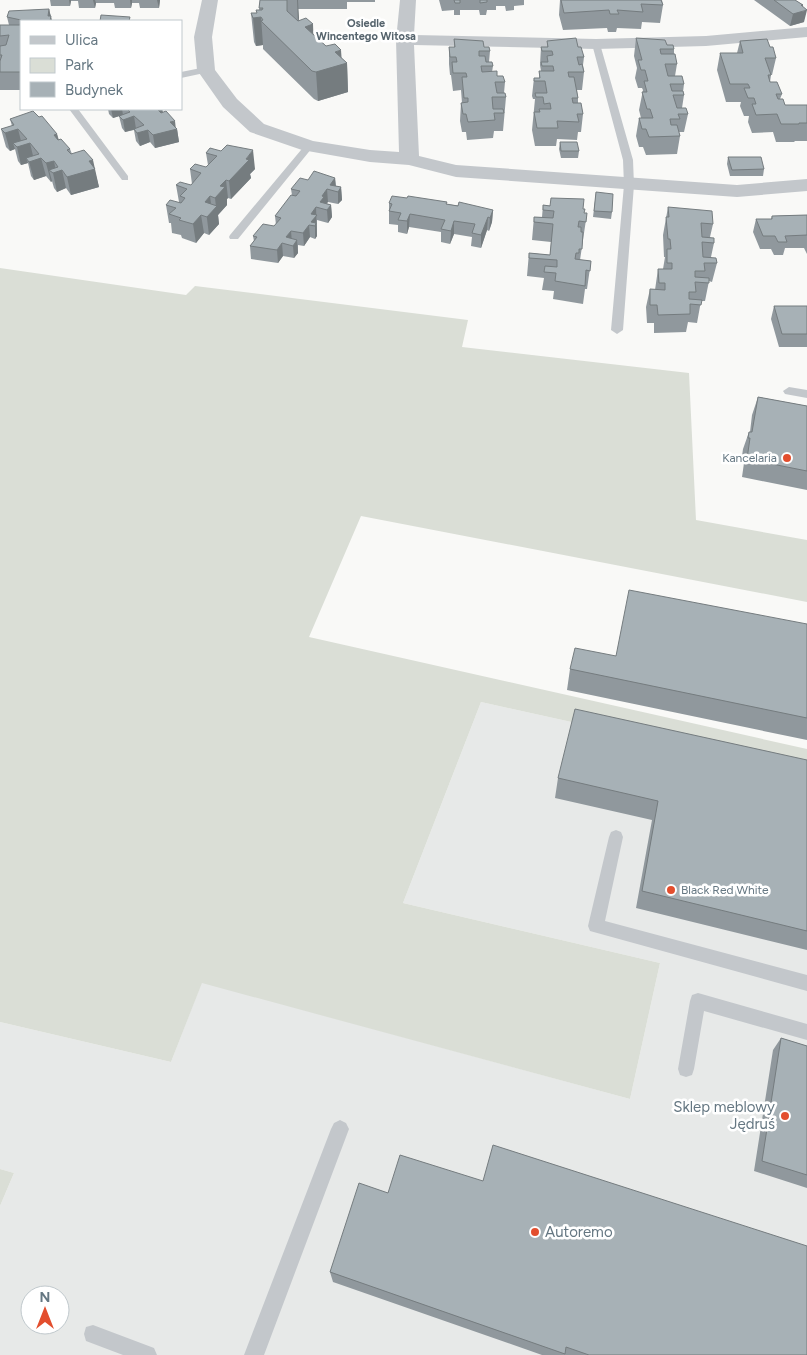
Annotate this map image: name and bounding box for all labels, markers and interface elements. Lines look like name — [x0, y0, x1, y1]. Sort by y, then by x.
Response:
district label: Osiedle Wincentego Witosa — [316, 17, 416, 43]
legend — [20, 20, 182, 110]
text: Ulica — [65, 31, 98, 49]
text: Park — [65, 56, 94, 74]
text: Budynek — [65, 81, 124, 99]
place label: Kancelaria — [722, 451, 777, 465]
marker: Kancelaria — [781, 452, 793, 464]
place label: Black Red White — [681, 883, 769, 897]
marker: Black Red White — [665, 884, 677, 896]
place label: Sklep meblowy Jędruś — [673, 1098, 775, 1133]
marker: Sklep meblowy Jędruś — [779, 1110, 791, 1122]
place label: Autoremo — [545, 1223, 613, 1241]
marker: Autoremo — [529, 1226, 541, 1238]
north arrow — [20, 1285, 70, 1335]
text: N — [40, 1289, 50, 1306]

